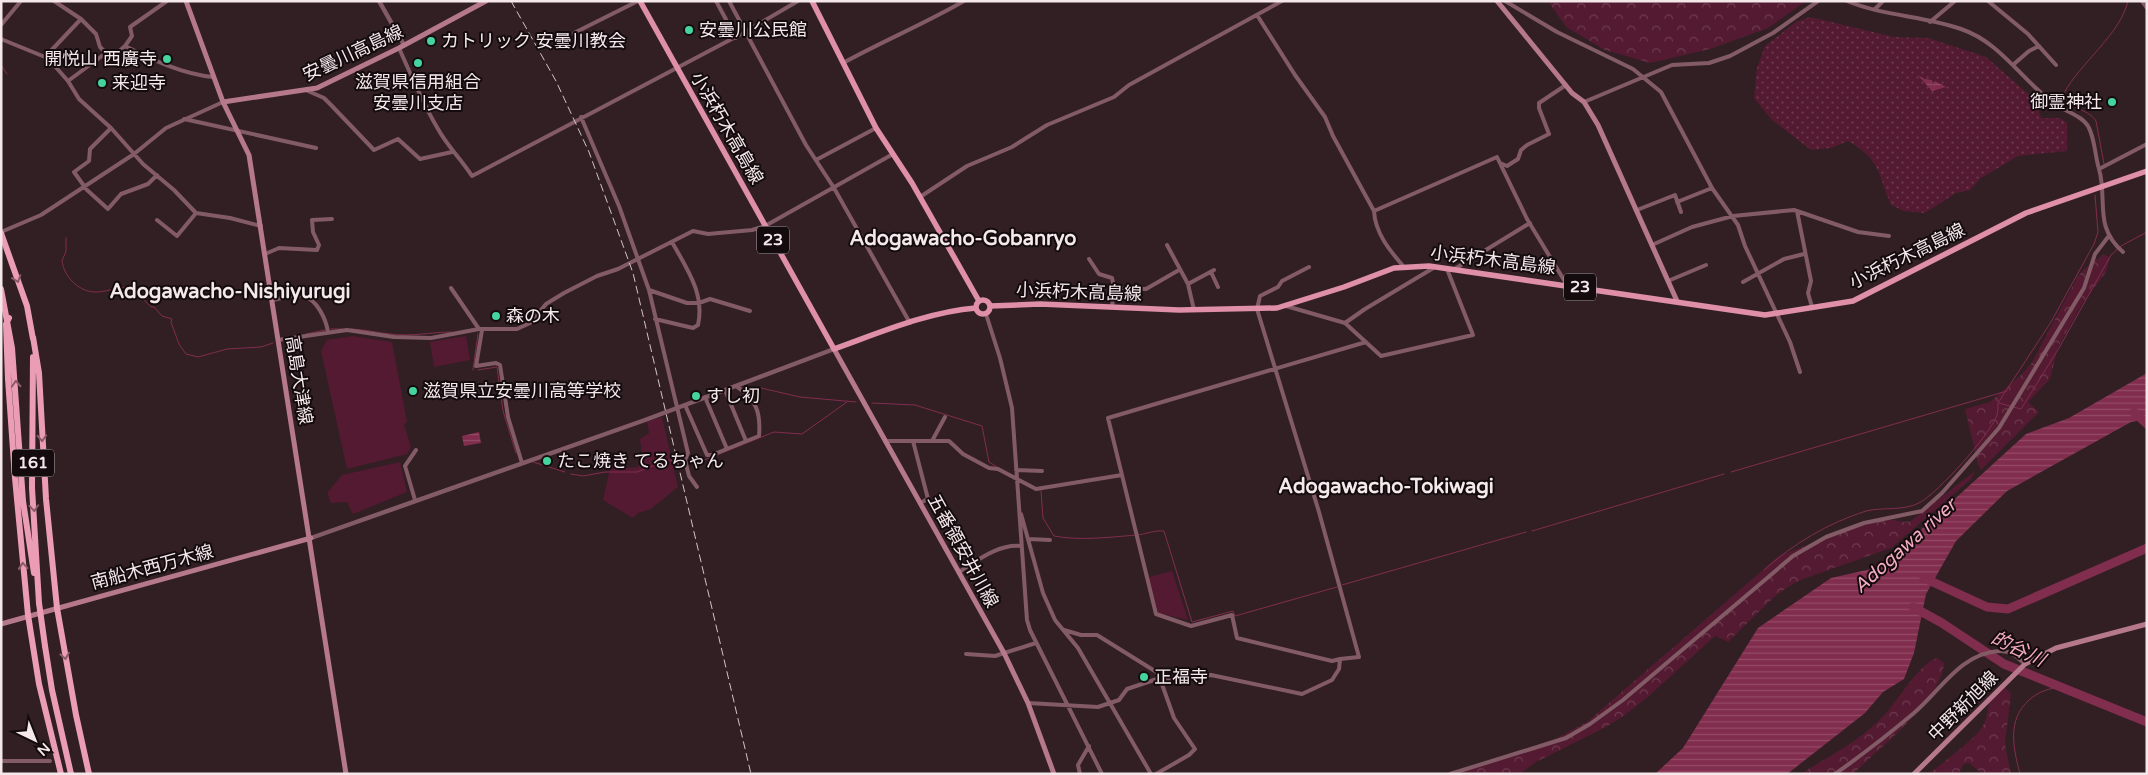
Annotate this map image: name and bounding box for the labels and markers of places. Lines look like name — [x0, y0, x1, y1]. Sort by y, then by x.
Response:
place label: 安曇川公民館 — [699, 19, 807, 41]
marker: 安曇川公民館 — [683, 24, 695, 36]
place label: カトリック 安曇川教会 — [441, 30, 626, 52]
marker: カトリック 安曇川教会 — [425, 35, 437, 47]
place label: 開悦山 西廣寺 — [44, 48, 157, 70]
marker: 開悦山 西廣寺 — [161, 53, 173, 65]
marker: 滋賀県信用組合 安曇川支店 — [412, 57, 424, 69]
place label: 滋賀県信用組合 安曇川支店 — [355, 71, 481, 114]
place label: 来迎寺 — [112, 72, 166, 94]
marker: 来迎寺 — [96, 77, 108, 89]
place label: 御霊神社 — [2030, 91, 2102, 113]
marker: 御霊神社 — [2106, 96, 2118, 108]
place label: 森の木 — [506, 305, 560, 327]
marker: 森の木 — [490, 310, 502, 322]
place label: 滋賀県立安曇川高等学校 — [423, 380, 621, 402]
marker: 滋賀県立安曇川高等学校 — [407, 385, 419, 397]
place label: すし初 — [706, 385, 760, 407]
marker: すし初 — [690, 390, 702, 402]
place label: たこ焼き てるちゃん — [557, 450, 724, 472]
marker: たこ焼き てるちゃん — [541, 455, 553, 467]
place label: 正福寺 — [1154, 666, 1208, 688]
marker: 正福寺 — [1138, 671, 1150, 683]

